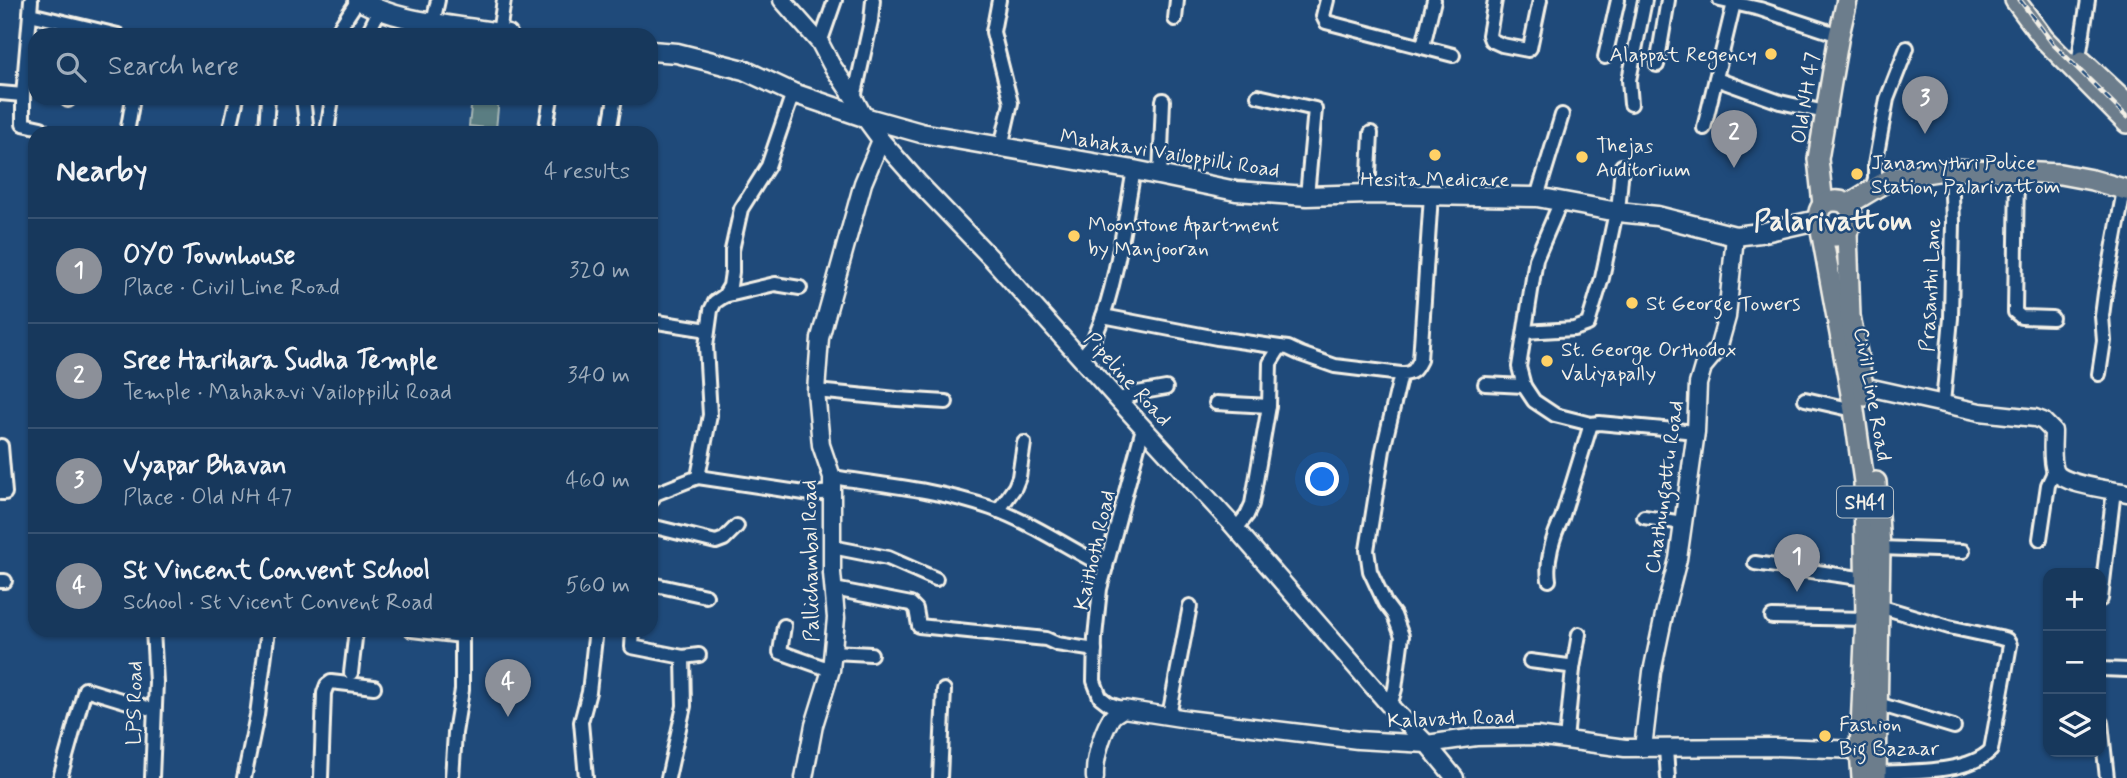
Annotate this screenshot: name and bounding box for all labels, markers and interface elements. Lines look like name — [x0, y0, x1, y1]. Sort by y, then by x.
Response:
search box — [28, 28, 658, 105]
place label: Alappat Regency — [1610, 41, 1757, 70]
marker: Alappat Regency — [1763, 46, 1779, 62]
icon: search — [52, 48, 90, 86]
text: Search here — [108, 50, 239, 84]
street label: Old NH 47 — [1785, 51, 1827, 146]
pin: 3 — [1902, 76, 1948, 134]
pin: 2 — [1711, 110, 1757, 168]
street label: Mahakavi Vailoppilli Road — [1058, 123, 1282, 185]
place label: Thejas Auditorium — [1596, 132, 1691, 184]
marker: Hesita Medicare — [1427, 147, 1443, 163]
marker: Thejas Auditorium — [1574, 149, 1590, 165]
place label: Janamythri Police Station, Palarivattom — [1871, 149, 2060, 201]
text: Nearby — [56, 152, 147, 191]
text: 4 results — [544, 157, 630, 187]
place label: Hesita Medicare — [1360, 166, 1510, 194]
marker: Janamythri Police Station, Palarivattom — [1849, 166, 1865, 182]
district label: Palarivattom — [1754, 204, 1912, 241]
place label: Moonstone Apartment by Manjooran — [1088, 211, 1279, 263]
street label: Prasanthi Lane — [1914, 217, 1948, 353]
marker: Moonstone Apartment by Manjooran — [1066, 228, 1082, 244]
text: OYO Townhouse — [123, 239, 296, 273]
text: 1 — [74, 256, 84, 286]
text: 320 m — [569, 256, 630, 286]
text: Place · Civil Line Road — [123, 273, 340, 303]
place label: St George Towers — [1646, 290, 1800, 320]
marker: St George Towers — [1624, 295, 1640, 311]
street label: Civil Line Road — [1846, 325, 1898, 463]
street label: Pipeline Road — [1077, 326, 1177, 433]
place label: St. George Orthodox Valiyapally — [1561, 336, 1737, 388]
text: Sree Harihara Sudha Temple — [123, 344, 438, 378]
marker: St. George Orthodox Valiyapally — [1539, 353, 1555, 369]
text: 2 — [73, 361, 85, 391]
text: 340 m — [567, 361, 630, 391]
text: Temple · Mahakavi Vailoppilli Road — [123, 378, 452, 408]
street label: Chathungattu Road — [1639, 399, 1693, 576]
text: Vyapar Bhavan — [123, 449, 287, 483]
your location — [1305, 462, 1339, 496]
text: 3 — [74, 466, 84, 496]
text: 460 m — [566, 466, 630, 496]
street label: Pallichambal Road — [796, 480, 826, 642]
text: Place · Old NH 47 — [123, 483, 292, 513]
road number: SH41 — [1837, 486, 1893, 517]
street label: Kaithoth Road — [1068, 487, 1122, 613]
pin: 1 — [1774, 534, 1820, 592]
text: St Vincent Convent School — [123, 554, 430, 588]
map controls — [2043, 568, 2106, 757]
button: + — [2043, 568, 2106, 631]
text: 4 — [72, 571, 86, 601]
text: 560 m — [565, 571, 630, 601]
text: School · St Vicent Convent Road — [123, 588, 433, 618]
button: − — [2043, 631, 2106, 694]
pin: 4 — [485, 659, 531, 717]
street label: LPS Road — [120, 661, 150, 745]
button: layers — [2043, 694, 2106, 757]
street label: Kalavath Road — [1387, 703, 1515, 735]
place label: Fashion Big Bazaar — [1839, 711, 1939, 765]
marker: Fashion Big Bazaar — [1817, 728, 1833, 744]

